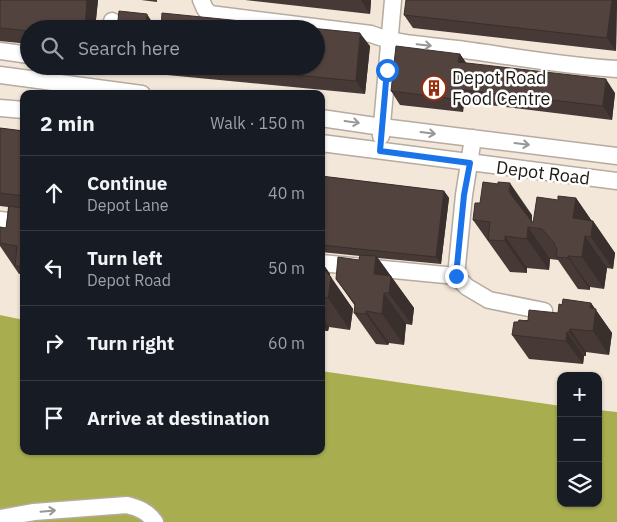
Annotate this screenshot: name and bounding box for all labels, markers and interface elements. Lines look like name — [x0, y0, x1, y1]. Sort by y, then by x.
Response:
search box — [20, 20, 325, 75]
icon: search — [38, 34, 66, 62]
text: Search here — [78, 36, 180, 60]
one-way arrow — [416, 40, 432, 50]
route start — [376, 59, 399, 82]
place label: Depot Road Food Centre — [452, 66, 551, 110]
building icon: Depot Road Food Centre — [421, 75, 447, 101]
text: 2 min — [40, 109, 95, 137]
text: Walk · 150 m — [210, 113, 305, 133]
one-way arrow — [343, 117, 359, 127]
one-way arrow — [419, 128, 435, 138]
one-way arrow — [513, 139, 529, 149]
street label: Depot Road — [495, 155, 591, 190]
text: Continue — [87, 171, 167, 195]
icon: ahead — [40, 179, 68, 207]
text: 40 m — [268, 183, 305, 203]
text: Depot Lane — [87, 195, 169, 215]
text: Turn left — [87, 246, 163, 270]
icon: left — [40, 254, 68, 282]
text: 50 m — [268, 258, 305, 278]
route end — [445, 265, 468, 288]
text: Depot Road — [87, 270, 171, 290]
icon: right — [40, 329, 68, 357]
text: Turn right — [87, 331, 174, 355]
text: 60 m — [268, 333, 305, 353]
map controls — [557, 372, 602, 507]
button: + — [557, 372, 602, 417]
icon: arrive — [40, 404, 68, 432]
text: Arrive at destination — [87, 406, 270, 430]
button: − — [557, 417, 602, 462]
button: layers — [557, 462, 602, 507]
one-way arrow — [40, 506, 56, 516]

